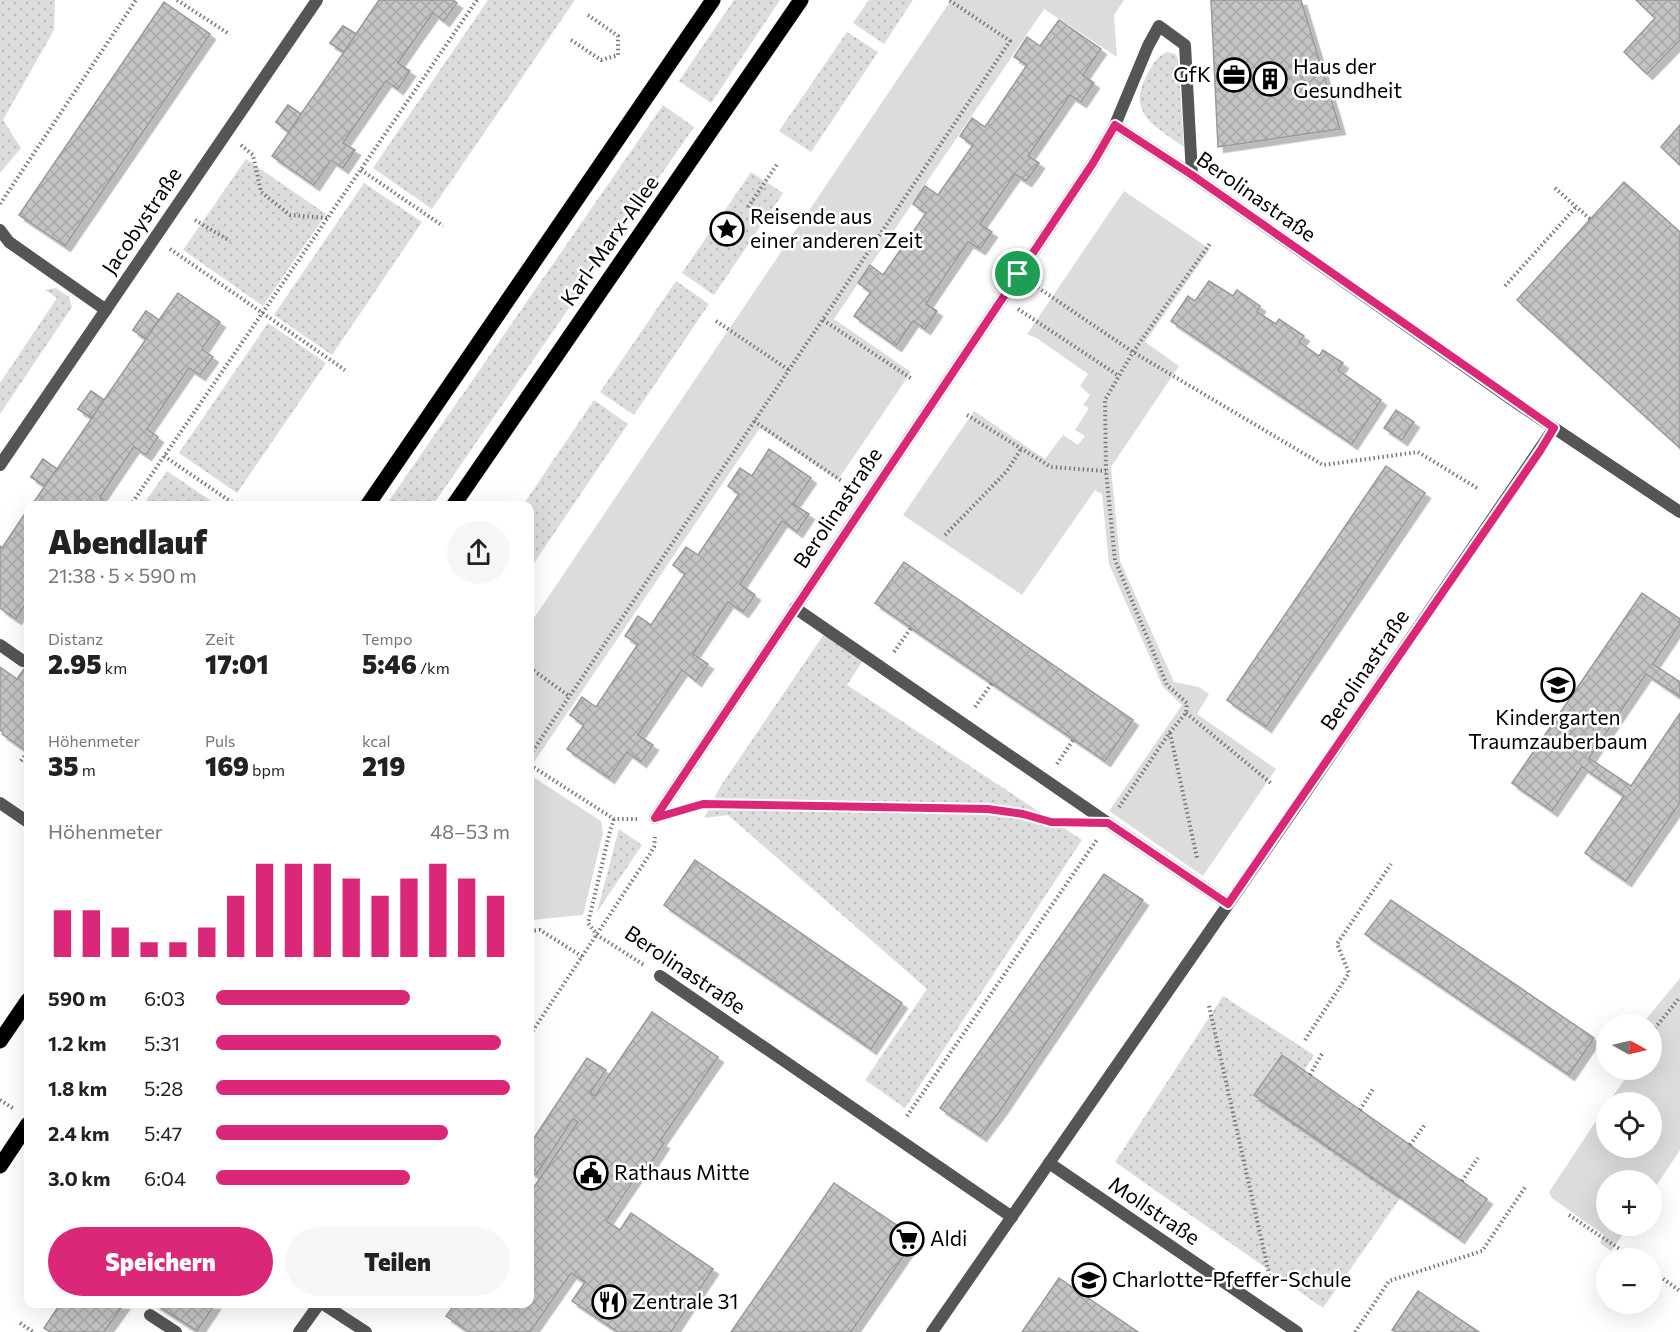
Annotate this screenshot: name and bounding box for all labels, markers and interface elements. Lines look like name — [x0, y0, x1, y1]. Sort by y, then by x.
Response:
place label: Haus der Gesundheit — [1293, 53, 1402, 102]
office icon: GfK — [1216, 57, 1252, 93]
place label: GfK — [1173, 61, 1211, 86]
building icon: Haus der Gesundheit — [1252, 61, 1288, 97]
street label: Berolinastraße — [1192, 145, 1321, 246]
street label: Jacobystraße — [96, 162, 186, 279]
street label: Karl-Marx-Allee — [555, 170, 663, 310]
place label: Reisende aus einer anderen Zeit — [750, 203, 923, 252]
place icon: Reisende aus einer anderen Zeit — [709, 211, 745, 247]
pin — [992, 248, 1043, 299]
icon: arrive — [1001, 257, 1034, 290]
street label: Berolinastraße — [787, 442, 886, 572]
text: Abendlauf — [48, 520, 207, 561]
button: share — [447, 521, 510, 584]
text: 21:38 · 5 × 590 m — [48, 563, 197, 587]
street label: Berolinastraße — [1314, 604, 1413, 734]
text: Distanz — [48, 629, 103, 648]
text: Zeit — [205, 629, 235, 648]
text: Tempo — [362, 629, 412, 648]
text: 2.95 — [48, 648, 101, 679]
text: 17:01 — [205, 648, 269, 679]
text: 5:46 — [362, 648, 417, 679]
text: km — [101, 658, 127, 677]
text: /km — [417, 658, 450, 677]
school or university icon: Kindergarten Traumzauberbaum — [1540, 667, 1576, 703]
place label: Kindergarten Traumzauberbaum — [1468, 704, 1648, 753]
text: Höhenmeter — [48, 731, 140, 750]
text: Puls — [205, 731, 235, 750]
text: kcal — [362, 731, 391, 750]
text: 35 — [48, 750, 79, 781]
text: 169 — [205, 750, 249, 781]
text: 219 — [362, 750, 405, 781]
text: m — [79, 760, 96, 779]
text: bpm — [249, 760, 285, 779]
text: Höhenmeter — [48, 819, 163, 843]
text: 48–53 m — [430, 819, 510, 843]
street label: Berolinastraße — [621, 919, 751, 1018]
text: 590 m — [48, 986, 107, 1010]
text: 6:03 — [144, 986, 185, 1010]
north arrow — [1596, 1014, 1662, 1080]
map controls — [1596, 1014, 1662, 1314]
text: 1.2 km — [48, 1031, 106, 1055]
text: 5:31 — [144, 1031, 180, 1055]
text: 1.8 km — [48, 1076, 107, 1100]
text: 5:28 — [144, 1076, 183, 1100]
button: locate — [1596, 1092, 1662, 1158]
text: 2.4 km — [48, 1121, 110, 1145]
text: 5:47 — [144, 1121, 182, 1145]
public building icon: Rathaus Mitte — [573, 1155, 609, 1191]
place label: Rathaus Mitte — [614, 1159, 750, 1184]
text: 3.0 km — [48, 1166, 110, 1190]
text: 6:04 — [144, 1166, 186, 1190]
street label: Mollstraße — [1105, 1170, 1205, 1249]
button: + — [1596, 1170, 1662, 1236]
supermarket icon: Aldi — [889, 1221, 925, 1257]
place label: Aldi — [930, 1225, 967, 1250]
button: Speichern — [48, 1227, 273, 1296]
button: Teilen — [285, 1227, 510, 1296]
button: − — [1596, 1248, 1662, 1314]
school or university icon: Charlotte-Pfeffer-Schule — [1071, 1262, 1107, 1298]
place label: Charlotte-Pfeffer-Schule — [1112, 1266, 1351, 1291]
restaurant icon: Zentrale 31 — [591, 1284, 627, 1320]
place label: Zentrale 31 — [632, 1288, 738, 1313]

